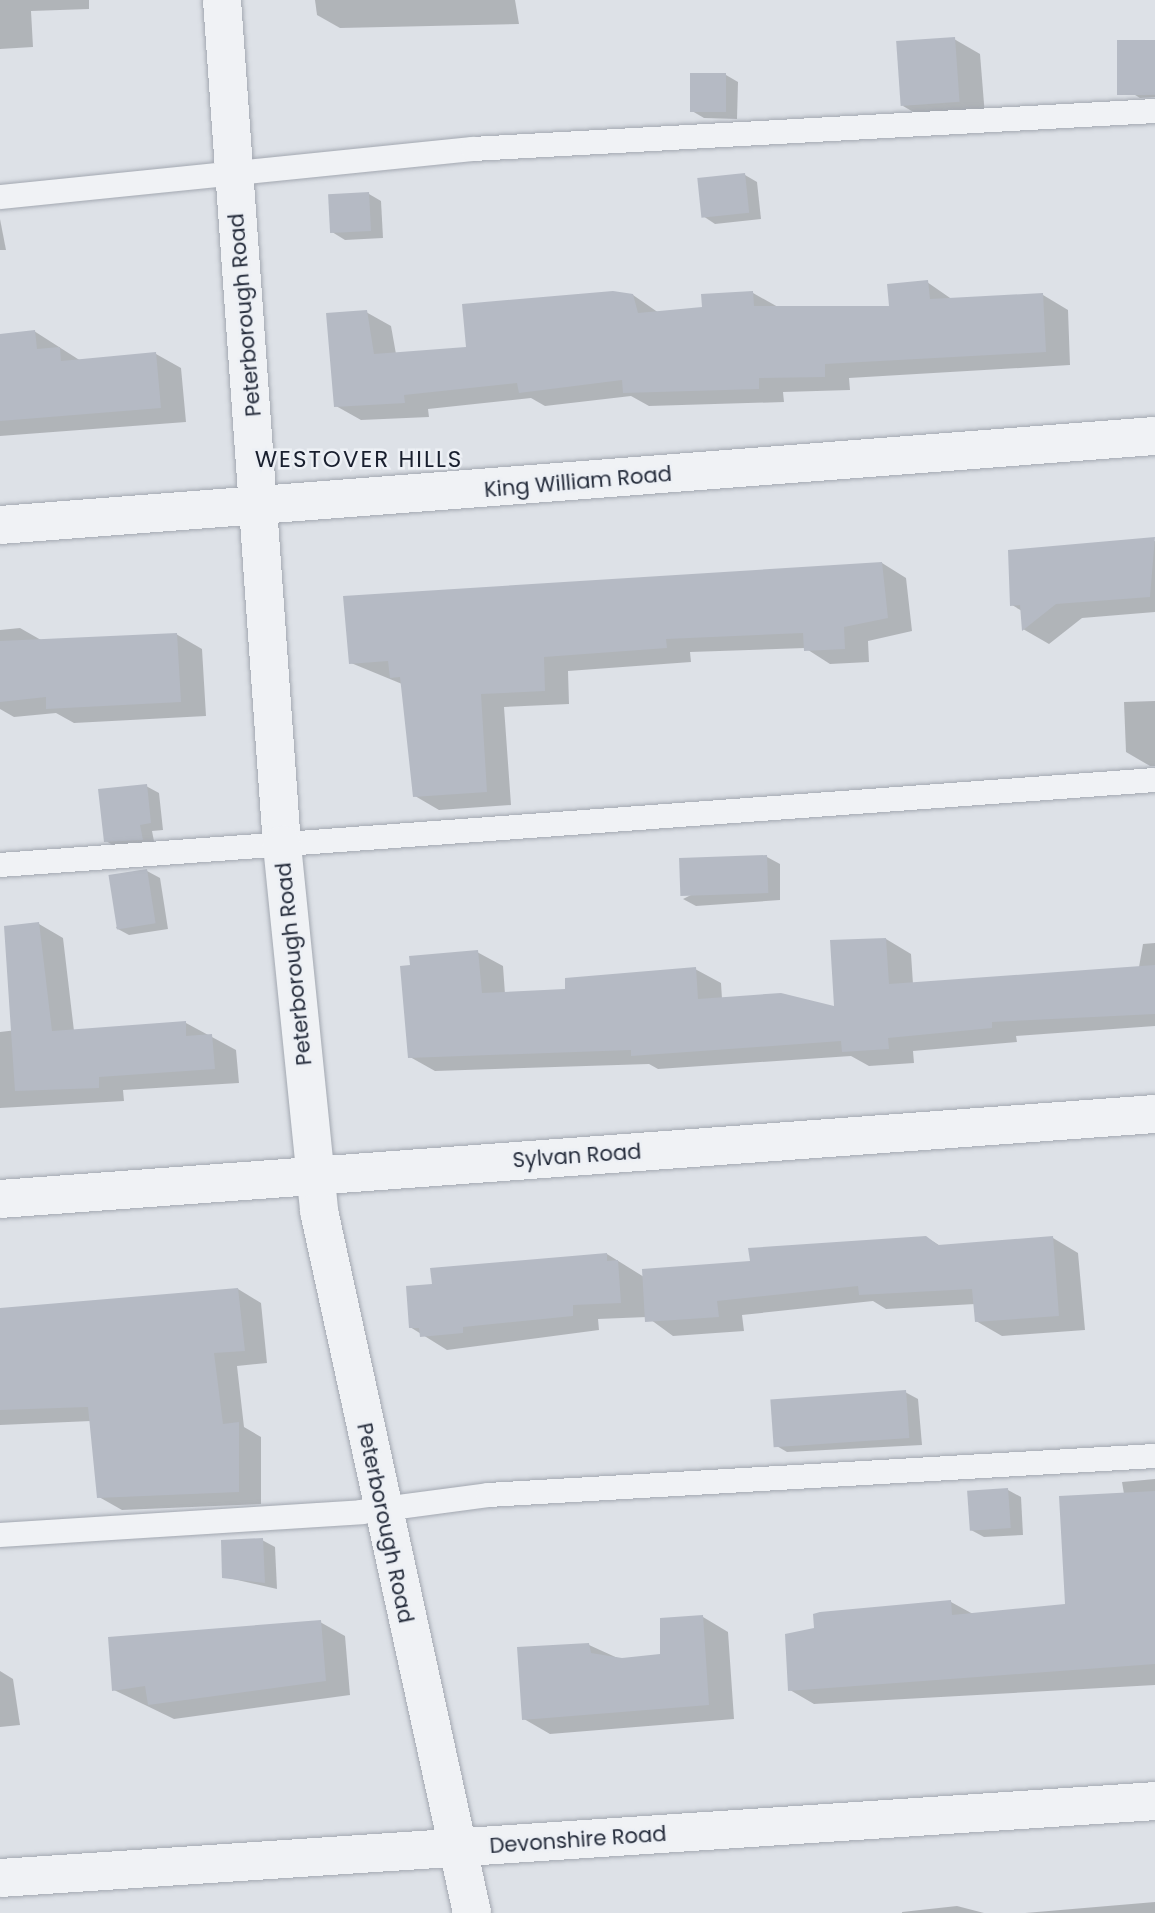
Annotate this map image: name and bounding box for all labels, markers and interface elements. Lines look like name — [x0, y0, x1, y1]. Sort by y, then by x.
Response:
street label: Peterborough Road — [224, 212, 266, 418]
district label: WESTOVER HILLS — [256, 445, 462, 473]
street label: King William Road — [483, 461, 673, 503]
street label: Peterborough Road — [271, 861, 317, 1067]
street label: Sylvan Road — [512, 1139, 642, 1173]
street label: Peterborough Road — [351, 1421, 419, 1625]
street label: Devonshire Road — [489, 1821, 667, 1859]

